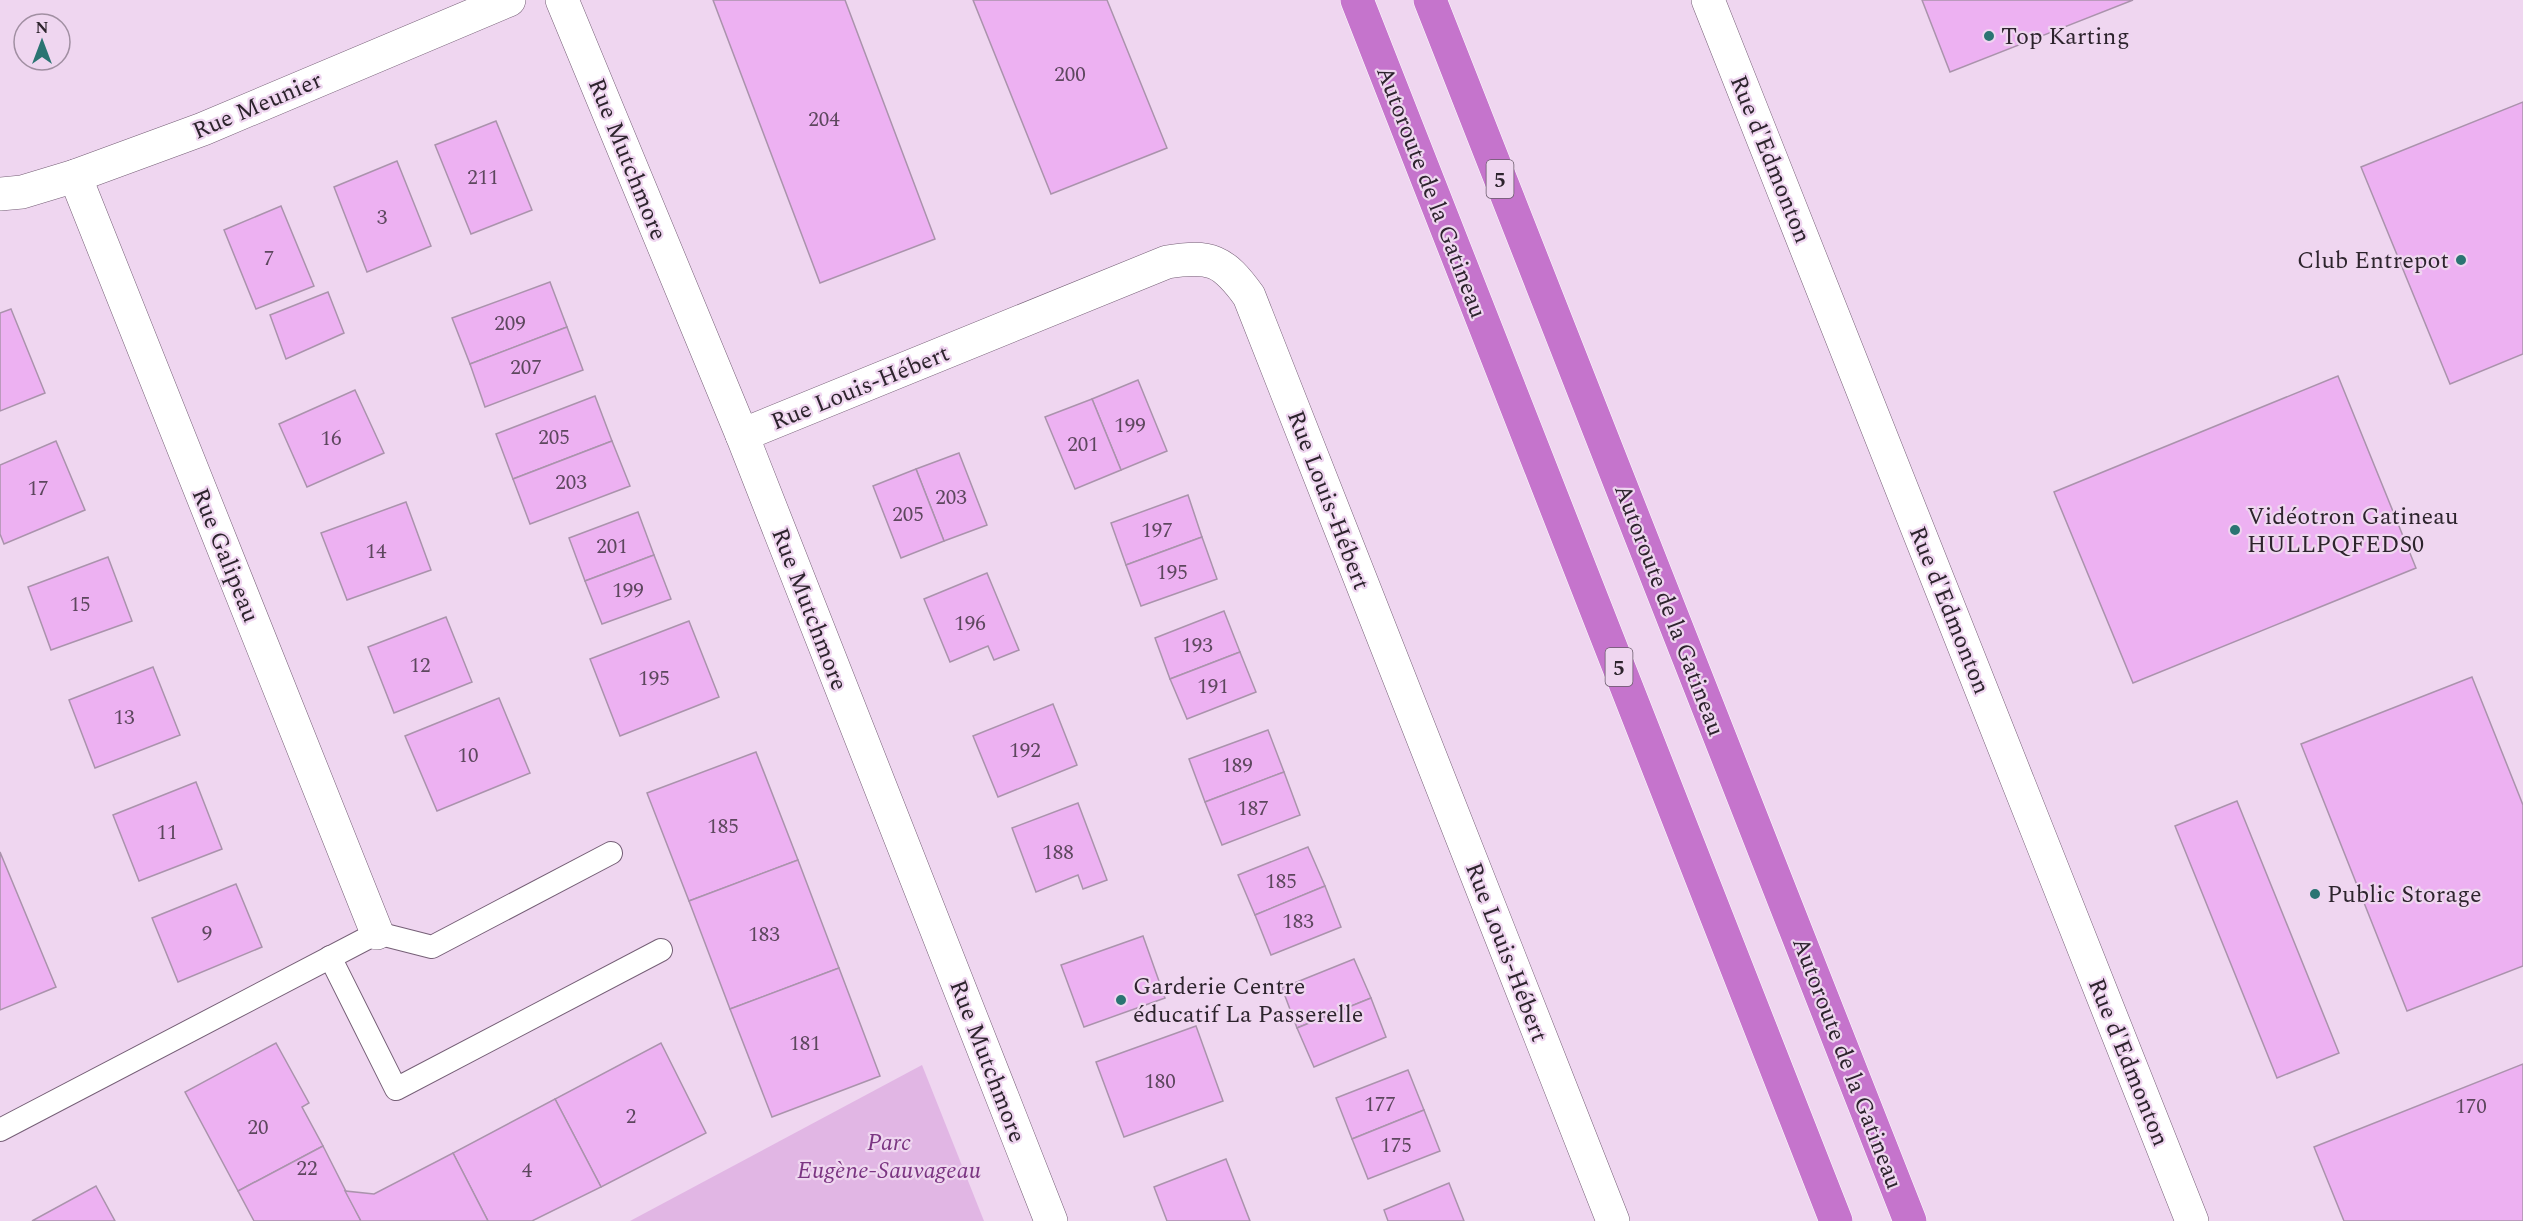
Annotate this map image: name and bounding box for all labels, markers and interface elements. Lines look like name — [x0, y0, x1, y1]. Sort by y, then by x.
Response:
north arrow — [12, 12, 72, 72]
text: N — [35, 16, 49, 40]
place label: Top Karting — [2001, 19, 2130, 55]
marker: Top Karting — [1982, 29, 1996, 43]
house number: 200 — [1054, 59, 1086, 91]
street label: Autoroute de la Gatineau — [1366, 61, 1496, 324]
street label: Rue Meunier — [187, 62, 328, 149]
street label: Rue d'Edmonton — [1720, 70, 1820, 249]
street label: Rue Mutchmore — [578, 73, 676, 246]
house number: 204 — [808, 104, 840, 136]
road number: 5 — [1486, 160, 1514, 198]
house number: 211 — [467, 162, 499, 194]
house number: 3 — [377, 202, 388, 234]
house number: 7 — [264, 243, 274, 275]
place label: Club Entrepot — [2297, 243, 2449, 279]
marker: Club Entrepot — [2454, 253, 2468, 267]
house number: 209 — [494, 308, 526, 340]
street label: Rue Louis-Hébert — [766, 336, 955, 440]
house number: 207 — [510, 352, 542, 384]
street label: Rue Louis-Hébert — [1277, 405, 1379, 595]
house number: 199 — [1114, 410, 1146, 442]
house number: 205 — [538, 422, 570, 454]
house number: 16 — [321, 423, 342, 455]
house number: 201 — [1067, 429, 1099, 461]
house number: 203 — [555, 467, 587, 499]
house number: 17 — [28, 473, 49, 505]
street label: Autoroute de la Gatineau — [1604, 479, 1734, 742]
house number: 203 — [935, 482, 967, 514]
street label: Rue Galipeau — [182, 483, 268, 628]
house number: 205 — [892, 499, 924, 531]
place label: Vidéotron Gatineau HULLPQFEDS0 — [2247, 499, 2459, 563]
house number: 197 — [1141, 515, 1173, 547]
street label: Rue d'Edmonton — [1899, 521, 1999, 700]
street label: Rue Mutchmore — [761, 523, 857, 696]
marker: Vidéotron Gatineau HULLPQFEDS0 — [2228, 523, 2242, 537]
house number: 201 — [596, 531, 628, 563]
house number: 14 — [366, 536, 387, 568]
house number: 195 — [1156, 557, 1188, 589]
house number: 199 — [612, 575, 644, 607]
house number: 15 — [70, 589, 91, 621]
house number: 196 — [954, 608, 986, 640]
house number: 193 — [1181, 630, 1213, 662]
road number: 5 — [1606, 648, 1632, 686]
house number: 12 — [410, 650, 431, 682]
house number: 195 — [638, 663, 670, 695]
house number: 191 — [1197, 671, 1229, 703]
house number: 13 — [114, 702, 135, 734]
house number: 192 — [1009, 735, 1041, 767]
house number: 10 — [458, 740, 479, 772]
house number: 189 — [1221, 750, 1253, 782]
house number: 187 — [1237, 793, 1269, 825]
house number: 185 — [707, 811, 739, 843]
house number: 11 — [157, 817, 178, 849]
house number: 188 — [1042, 837, 1074, 869]
street label: Rue Louis-Hébert — [1455, 857, 1557, 1047]
house number: 185 — [1265, 866, 1297, 898]
place label: Public Storage — [2327, 877, 2482, 913]
marker: Public Storage — [2308, 887, 2322, 901]
house number: 183 — [1282, 906, 1314, 938]
house number: 9 — [202, 918, 212, 950]
house number: 183 — [748, 919, 780, 951]
street label: Autoroute de la Gatineau — [1782, 932, 1912, 1195]
place label: Garderie Centre éducatif La Passerelle — [1133, 969, 1363, 1033]
street label: Rue d'Edmonton — [2078, 973, 2178, 1152]
street label: Rue Mutchmore — [939, 975, 1035, 1148]
marker: Garderie Centre éducatif La Passerelle — [1114, 993, 1128, 1007]
house number: 181 — [789, 1028, 821, 1060]
house number: 180 — [1144, 1066, 1176, 1098]
house number: 177 — [1364, 1089, 1396, 1121]
house number: 170 — [2455, 1091, 2487, 1123]
house number: 2 — [626, 1101, 636, 1133]
house number: 20 — [248, 1112, 269, 1144]
park label: Parc Eugène-Sauvageau — [797, 1125, 981, 1189]
house number: 175 — [1380, 1130, 1412, 1162]
house number: 22 — [297, 1153, 318, 1185]
house number: 4 — [522, 1155, 533, 1187]

